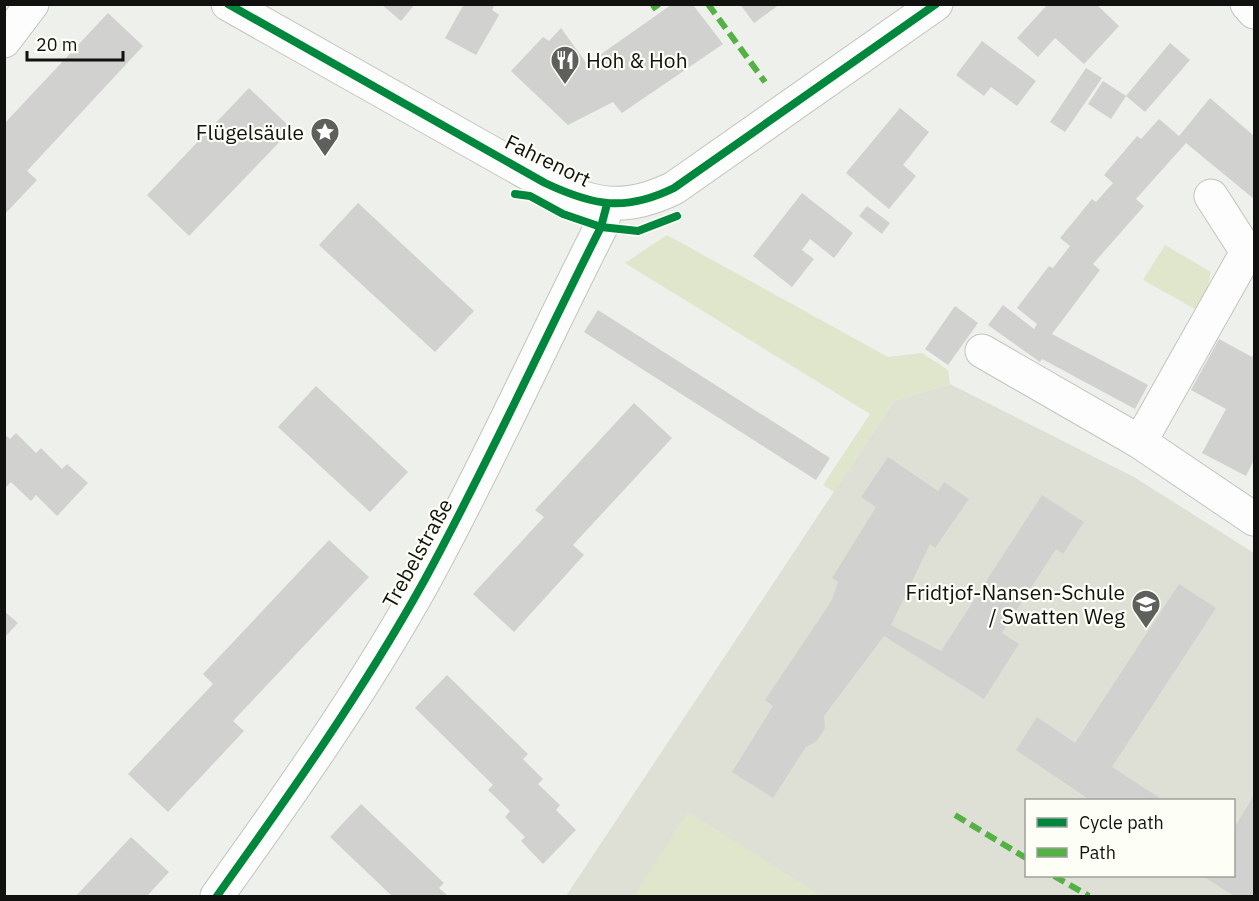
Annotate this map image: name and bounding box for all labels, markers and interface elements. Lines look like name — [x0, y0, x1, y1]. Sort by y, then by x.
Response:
scale bar — [27, 24, 123, 62]
text: 20 m — [36, 33, 78, 56]
restaurant icon: Hoh & Hoh — [549, 44, 581, 86]
place label: Hoh & Hoh — [586, 46, 688, 74]
place icon: Flügelsäule — [309, 116, 341, 158]
place label: Flügelsäule — [196, 118, 304, 146]
street label: Fahrenort — [501, 127, 595, 193]
street label: Trebelstraße — [375, 493, 459, 613]
place label: Fridtjof-Nansen-Schule / Swatten Weg — [906, 578, 1125, 630]
school or university icon: Fridtjof-Nansen-Schule / Swatten Weg — [1130, 588, 1162, 630]
legend — [1025, 799, 1235, 877]
text: Cycle path — [1079, 811, 1164, 834]
text: Path — [1079, 841, 1116, 864]

